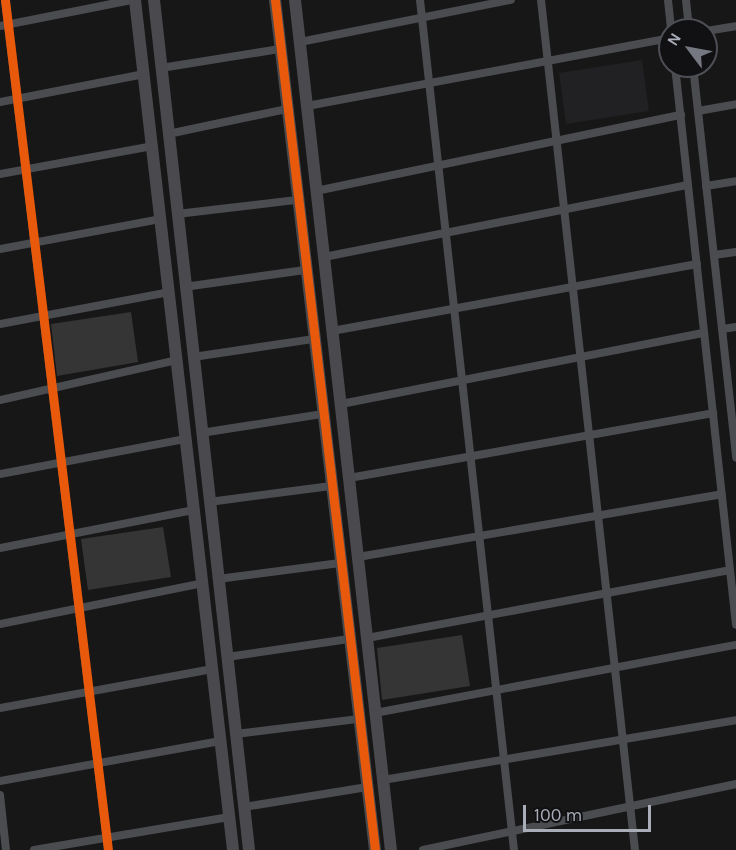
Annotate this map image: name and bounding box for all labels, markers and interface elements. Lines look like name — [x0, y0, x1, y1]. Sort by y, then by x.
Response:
north arrow — [658, 18, 718, 78]
text: N — [663, 29, 685, 49]
scale bar — [526, 793, 654, 831]
text: 100 m — [534, 804, 582, 826]

